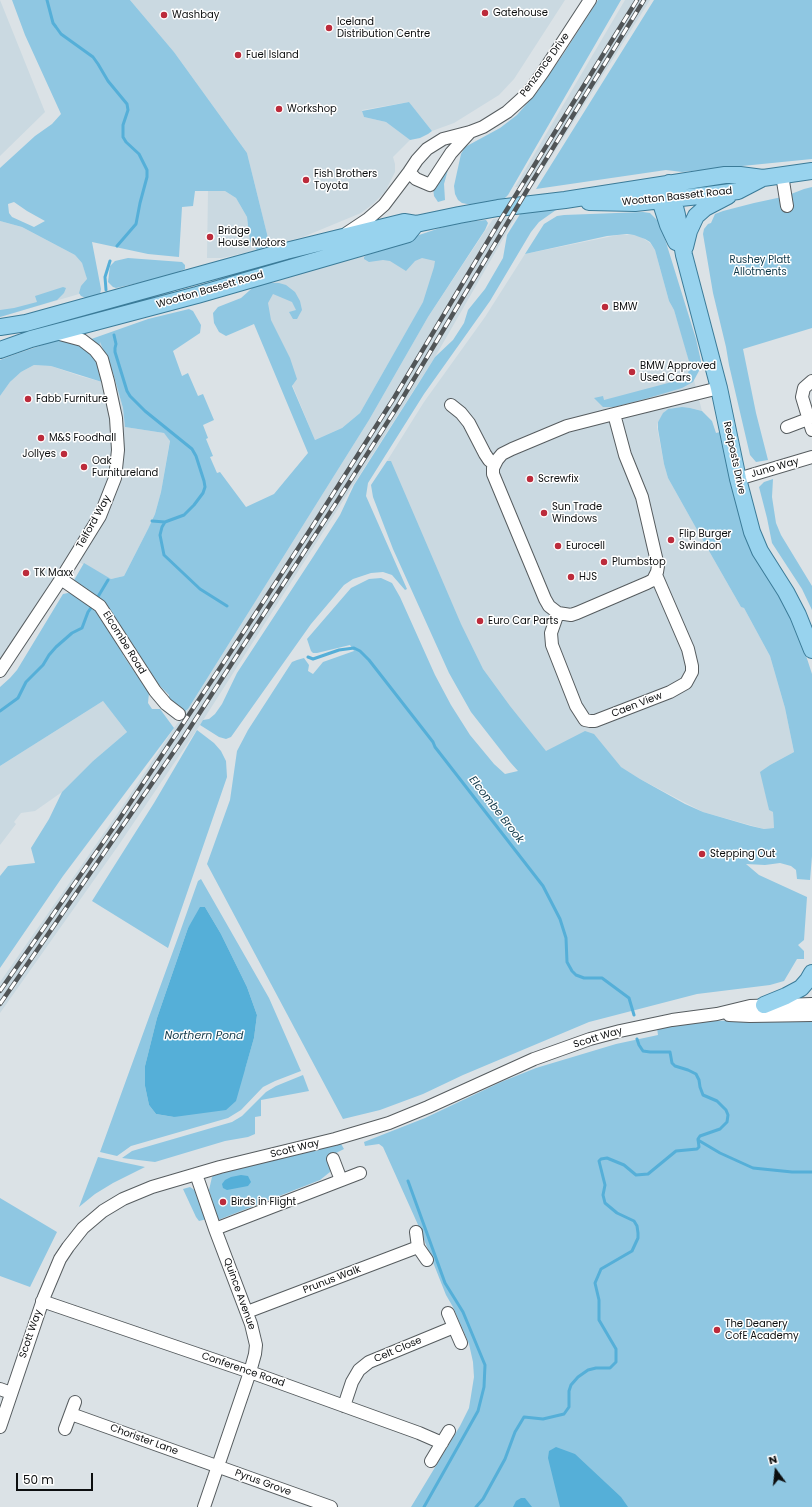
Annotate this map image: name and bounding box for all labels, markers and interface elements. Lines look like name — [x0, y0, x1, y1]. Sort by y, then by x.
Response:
place label: Gatehouse — [493, 7, 548, 19]
marker: Gatehouse — [480, 8, 490, 18]
place label: Washbay — [172, 9, 219, 21]
marker: Washbay — [159, 10, 169, 20]
place label: Iceland Distribution Centre — [337, 16, 430, 40]
marker: Iceland Distribution Centre — [324, 23, 334, 33]
street label: Penzance Drive — [518, 31, 572, 99]
place label: Fuel Island — [246, 49, 299, 61]
marker: Fuel Island — [233, 50, 243, 60]
place label: Workshop — [287, 103, 337, 115]
marker: Workshop — [274, 104, 284, 114]
place label: Fish Brothers Toyota — [314, 168, 377, 192]
marker: Fish Brothers Toyota — [301, 175, 311, 185]
street label: Wootton Bassett Road — [621, 185, 733, 209]
place label: Bridge House Motors — [218, 225, 286, 248]
marker: Bridge House Motors — [205, 232, 215, 242]
park label: Rushey Platt Allotments — [730, 254, 790, 278]
street label: Wootton Bassett Road — [155, 269, 265, 311]
place label: BMW — [613, 301, 637, 313]
marker: BMW — [600, 302, 610, 312]
place label: BMW Approved Used Cars — [640, 360, 716, 384]
marker: BMW Approved Used Cars — [627, 367, 637, 377]
place label: Fabb Furniture — [36, 393, 108, 405]
marker: Fabb Furniture — [23, 394, 33, 404]
street label: Redposts Drive — [720, 421, 748, 495]
place label: M&S Foodhall — [49, 432, 116, 444]
marker: M&S Foodhall — [36, 433, 46, 443]
place label: Jollyes — [22, 448, 56, 460]
marker: Jollyes — [59, 449, 69, 459]
place label: Oak Furnitureland — [92, 455, 158, 478]
street label: Juno Way — [750, 455, 800, 481]
marker: Oak Furnitureland — [79, 462, 89, 472]
place label: Screwfix — [538, 473, 579, 485]
marker: Screwfix — [525, 474, 535, 484]
street label: Telford Way — [74, 493, 114, 551]
place label: Sun Trade Windows — [552, 501, 602, 524]
marker: Sun Trade Windows — [539, 508, 549, 518]
place label: Flip Burger Swindon — [679, 528, 731, 552]
marker: Flip Burger Swindon — [666, 535, 676, 545]
place label: Eurocell — [566, 540, 605, 552]
marker: Eurocell — [553, 541, 563, 551]
place label: Plumbstop — [612, 556, 666, 568]
marker: Plumbstop — [599, 557, 609, 567]
place label: TK Maxx — [34, 567, 73, 579]
marker: TK Maxx — [21, 568, 31, 578]
place label: HJS — [579, 571, 597, 583]
marker: HJS — [566, 572, 576, 582]
street label: Elcombe Road — [100, 609, 148, 677]
place label: Euro Car Parts — [488, 615, 558, 627]
marker: Euro Car Parts — [475, 616, 485, 626]
street label: Caen View — [610, 690, 664, 720]
water label: Elcombe Brook — [466, 774, 526, 846]
place label: Stepping Out — [710, 848, 775, 860]
marker: Stepping Out — [697, 849, 707, 859]
street label: Scott Way — [572, 1025, 624, 1051]
water label: Northern Pond — [164, 1029, 244, 1043]
street label: Scott Way — [269, 1137, 321, 1161]
place label: Birds in Flight — [231, 1196, 296, 1208]
marker: Birds in Flight — [218, 1197, 228, 1207]
street label: Quince Avenue — [220, 1256, 258, 1332]
street label: Prunus Walk — [301, 1264, 363, 1296]
street label: Scott Way — [17, 1308, 45, 1360]
place label: The Deanery CofE Academy — [725, 1318, 799, 1342]
marker: The Deanery CofE Academy — [712, 1325, 722, 1335]
street label: Celt Close — [372, 1335, 424, 1365]
street label: Conference Road — [200, 1350, 286, 1390]
street label: Chorister Lane — [108, 1422, 180, 1458]
north arrow — [756, 1451, 796, 1491]
text: N — [767, 1451, 779, 1468]
scale bar — [18, 1465, 95, 1491]
street label: Pyrus Grove — [233, 1467, 293, 1499]
text: 50 m — [23, 1471, 54, 1488]

